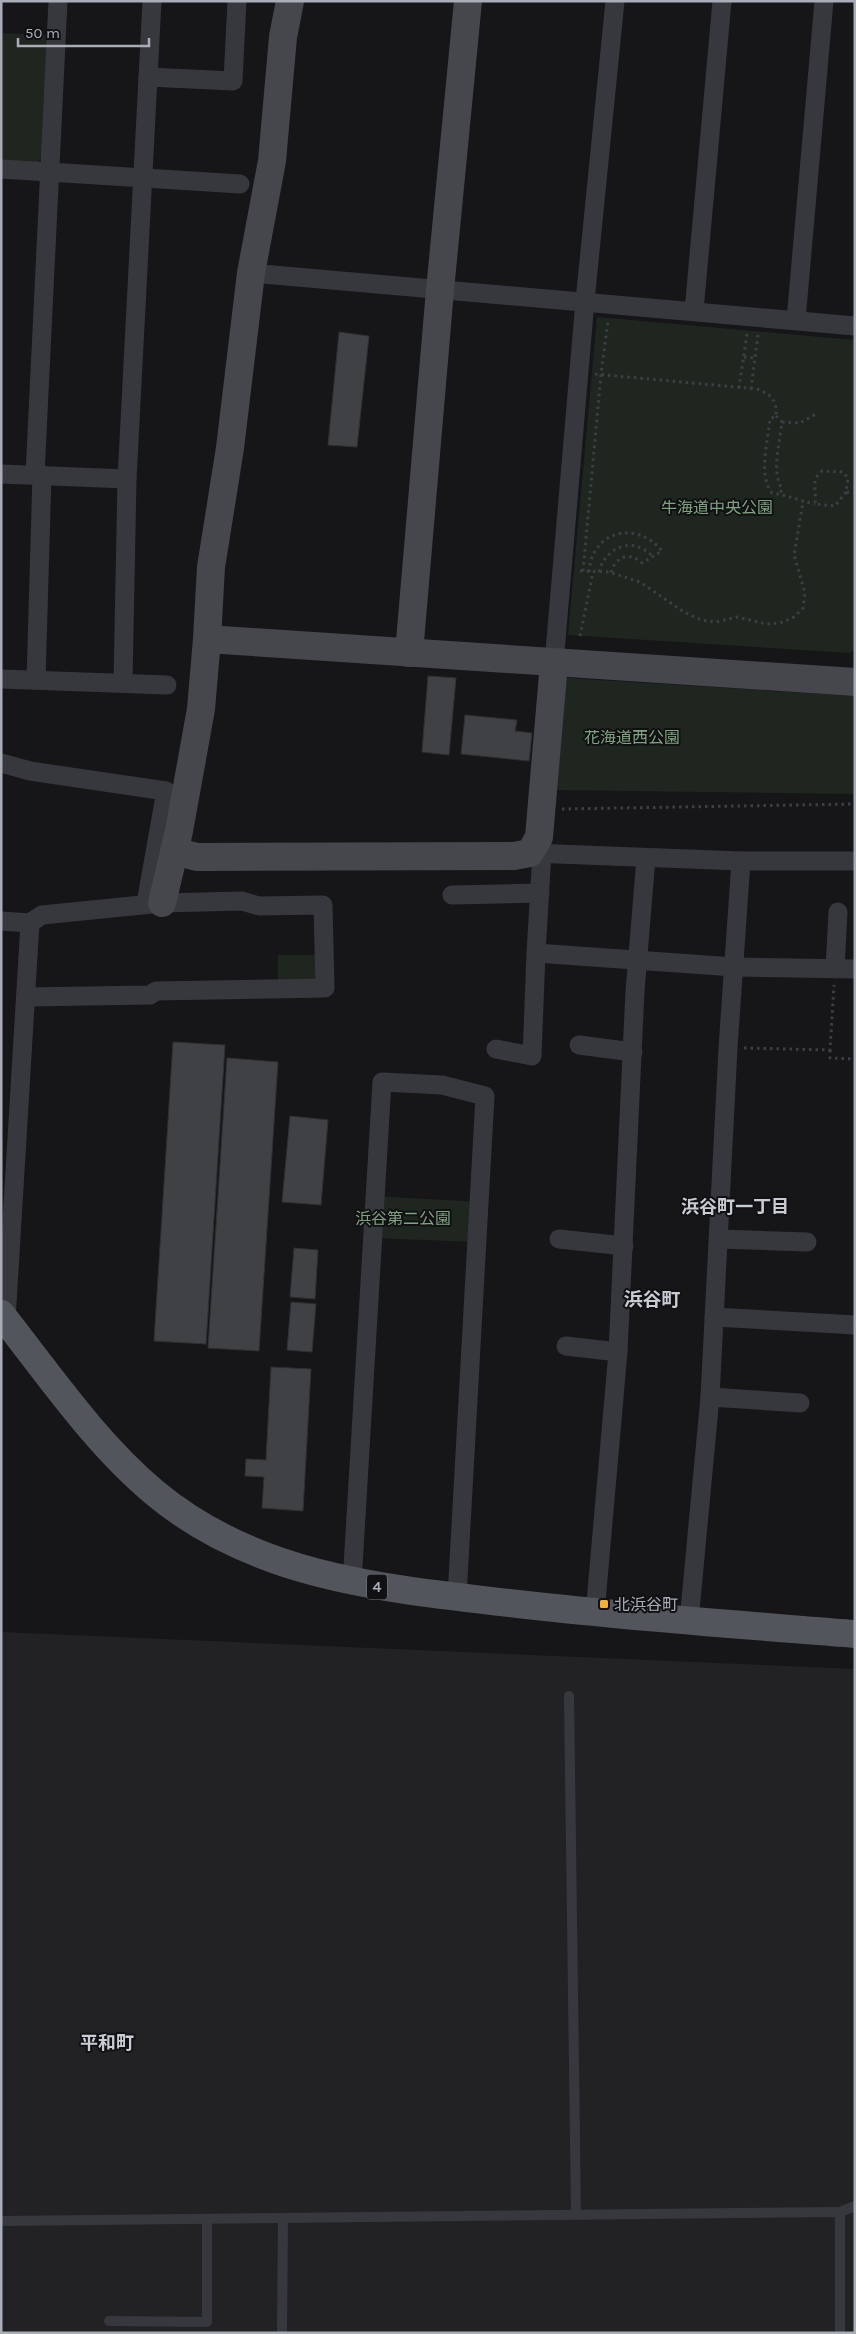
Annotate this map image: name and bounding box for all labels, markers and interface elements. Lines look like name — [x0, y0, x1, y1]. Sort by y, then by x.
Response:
scale bar — [18, 15, 149, 47]
text: 50 m — [25, 24, 60, 42]
park label: 牛海道中央公園 — [661, 498, 773, 517]
park label: 花海道西公園 — [584, 728, 680, 747]
district label: 浜谷町一丁目 — [681, 1196, 789, 1218]
park label: 浜谷第二公園 — [355, 1209, 451, 1228]
district label: 浜谷町 — [623, 1289, 681, 1311]
road number: 4 — [367, 1574, 387, 1600]
place label: 北浜谷町 — [614, 1595, 678, 1614]
marker: 北浜谷町 — [598, 1598, 610, 1610]
district label: 平和町 — [80, 2032, 134, 2054]

